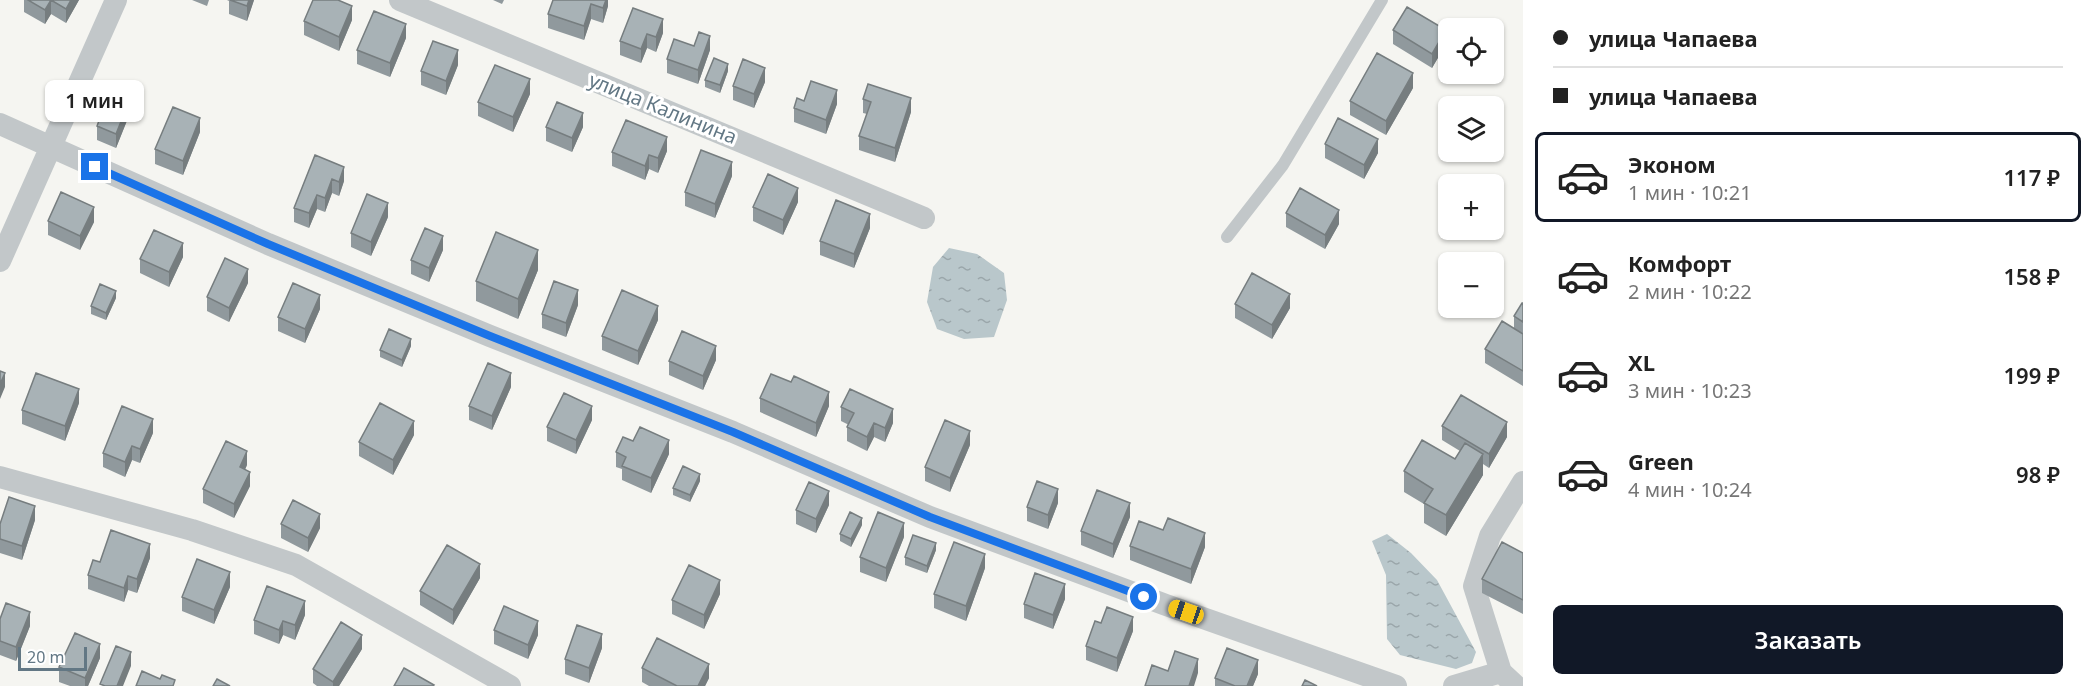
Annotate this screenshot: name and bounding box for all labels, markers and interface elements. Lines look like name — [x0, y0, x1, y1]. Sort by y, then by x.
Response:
map controls — [1438, 18, 1504, 318]
button: locate — [1438, 18, 1504, 84]
text: улица Чапаева — [1589, 23, 1758, 53]
street label: улица Калинина — [585, 66, 741, 150]
callout: 1 мин — [46, 80, 144, 122]
text: улица Чапаева — [1589, 81, 1758, 111]
text: 1 мин — [65, 87, 124, 114]
button: layers — [1438, 96, 1504, 162]
text: Эконом — [1628, 149, 1716, 179]
icon: car — [1556, 150, 1610, 204]
route end — [81, 153, 108, 180]
text: 117 ₽ — [2003, 162, 2060, 192]
button: + — [1438, 174, 1504, 240]
text: 1 мин · 10:21 — [1628, 179, 1752, 206]
text: Комфорт — [1628, 248, 1731, 278]
icon: car — [1556, 249, 1610, 303]
button: − — [1438, 252, 1504, 318]
text: 158 ₽ — [2003, 261, 2060, 291]
text: 2 мин · 10:22 — [1628, 278, 1752, 305]
text: XL — [1628, 347, 1655, 377]
icon: car — [1556, 348, 1610, 402]
text: 199 ₽ — [2003, 360, 2060, 390]
text: 3 мин · 10:23 — [1628, 377, 1752, 404]
text: Green — [1628, 446, 1694, 476]
icon: car — [1556, 447, 1610, 501]
text: 98 ₽ — [2016, 459, 2060, 489]
text: 4 мин · 10:24 — [1628, 476, 1752, 503]
route start — [1130, 583, 1157, 610]
car — [1166, 598, 1206, 626]
button: Заказать — [1553, 605, 2063, 674]
scale bar — [18, 644, 87, 672]
text: 20 m — [27, 646, 64, 668]

